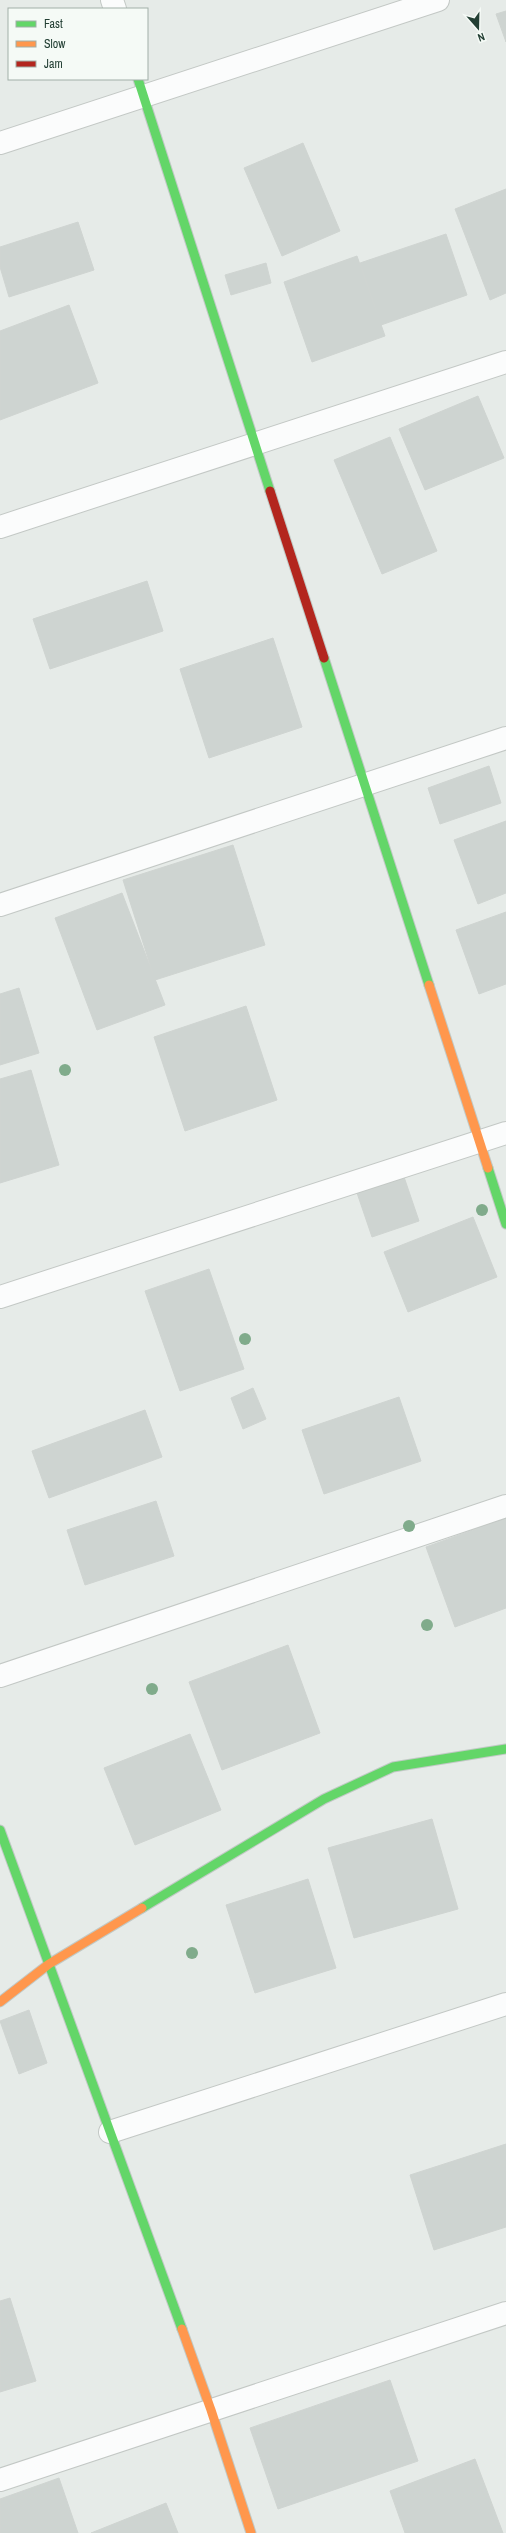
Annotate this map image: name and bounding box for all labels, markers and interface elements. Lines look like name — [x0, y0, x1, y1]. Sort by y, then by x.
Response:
legend — [8, 8, 148, 80]
north arrow — [458, 8, 498, 48]
text: Fast — [44, 16, 63, 32]
text: N — [476, 30, 487, 45]
text: Slow — [44, 36, 66, 52]
text: Jam — [44, 56, 63, 72]

